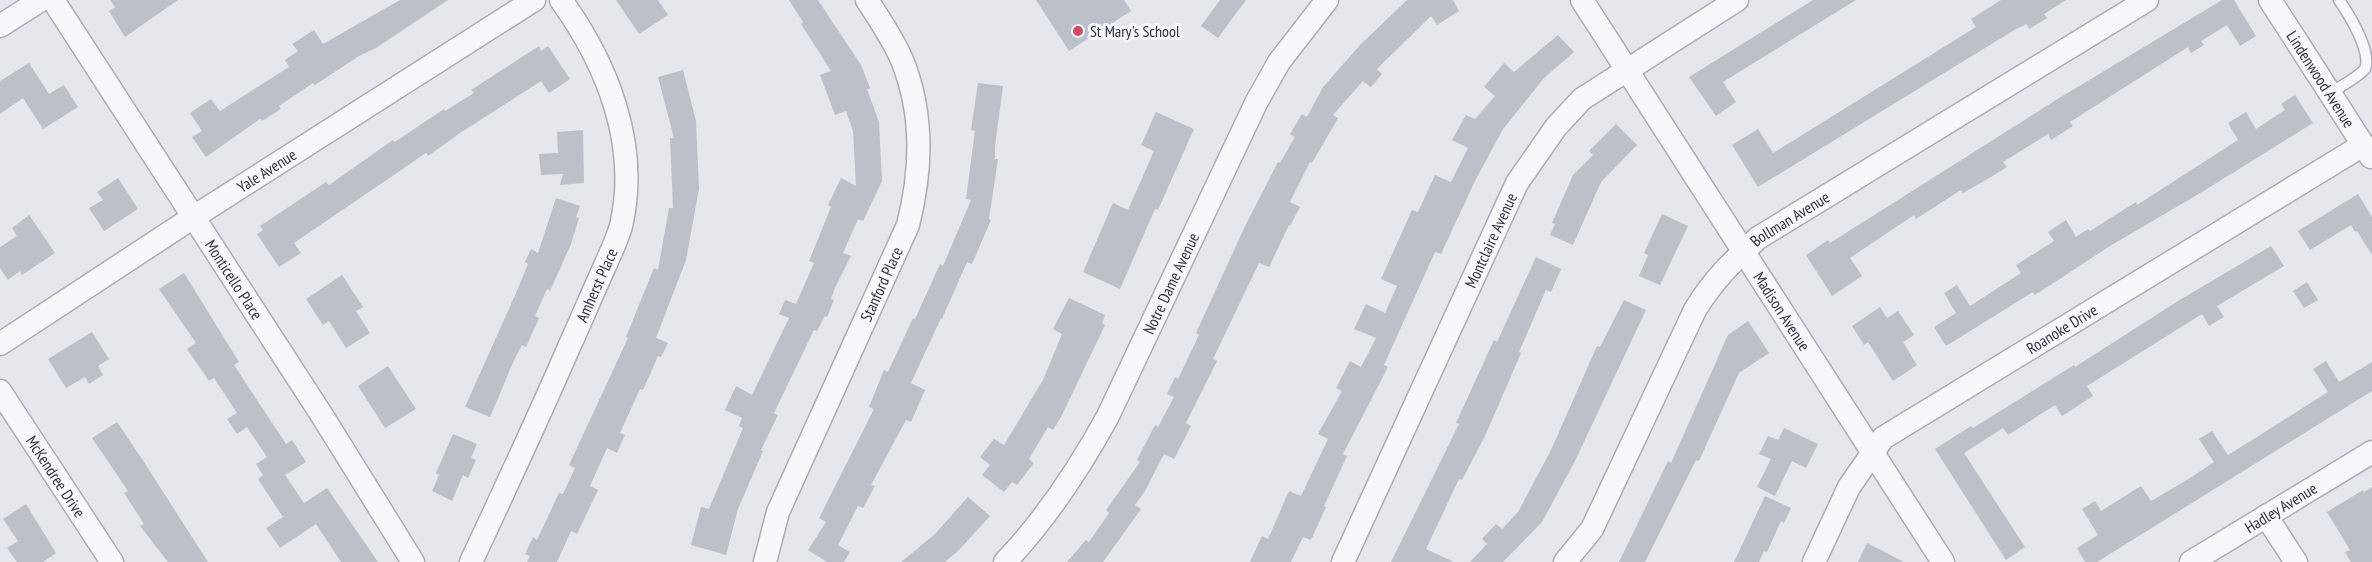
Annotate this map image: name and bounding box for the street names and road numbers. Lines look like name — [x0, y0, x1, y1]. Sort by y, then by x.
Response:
street label: Lindenwood Avenue — [2282, 27, 2359, 131]
street label: Yale Avenue — [233, 144, 300, 197]
street label: Bollman Avenue — [1746, 187, 1833, 250]
street label: Montclaire Avenue — [1460, 190, 1521, 291]
street label: Notre Dame Avenue — [1138, 229, 1203, 337]
street label: Monticello Place — [201, 236, 267, 323]
street label: Stanford Place — [856, 244, 907, 324]
street label: Amherst Place — [571, 245, 621, 325]
street label: Madison Avenue — [1749, 268, 1815, 355]
street label: Roanoke Drive — [2023, 300, 2101, 358]
street label: McKendree Drive — [22, 432, 90, 521]
street label: Hadley Avenue — [2241, 478, 2321, 537]

